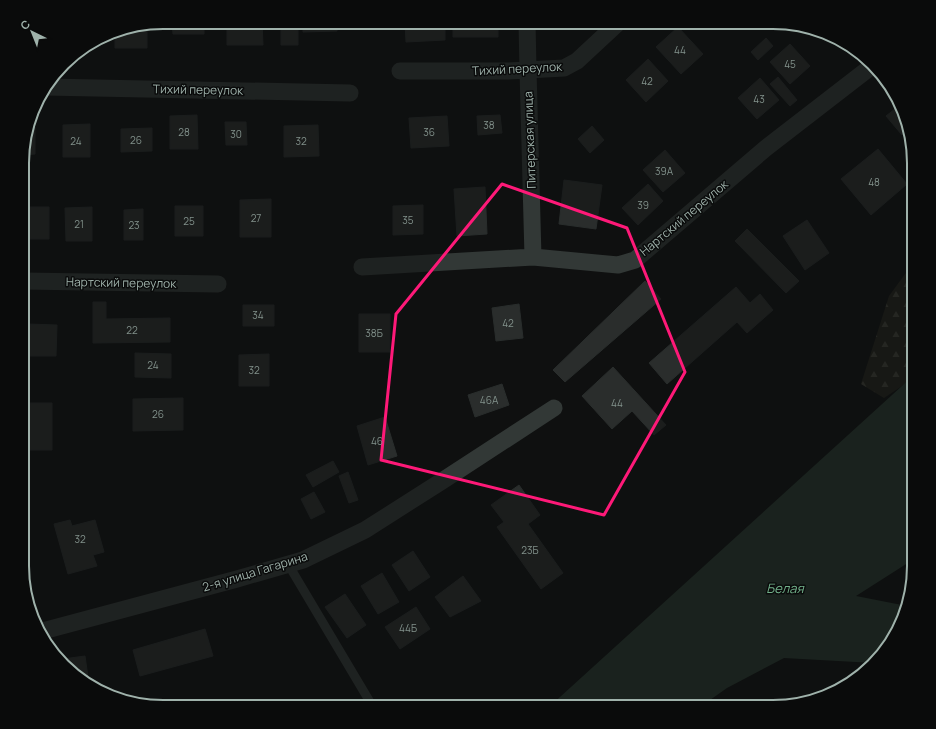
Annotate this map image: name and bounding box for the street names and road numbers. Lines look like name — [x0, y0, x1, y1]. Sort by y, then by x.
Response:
street label: Тихий переулок — [471, 58, 564, 79]
street label: Тихий переулок — [153, 80, 244, 99]
street label: Питерская улица — [519, 91, 540, 189]
street label: Нартский переулок — [636, 175, 732, 260]
street label: Нартский переулок — [66, 273, 177, 292]
street label: 2-я улица Гагарина — [200, 547, 310, 596]

